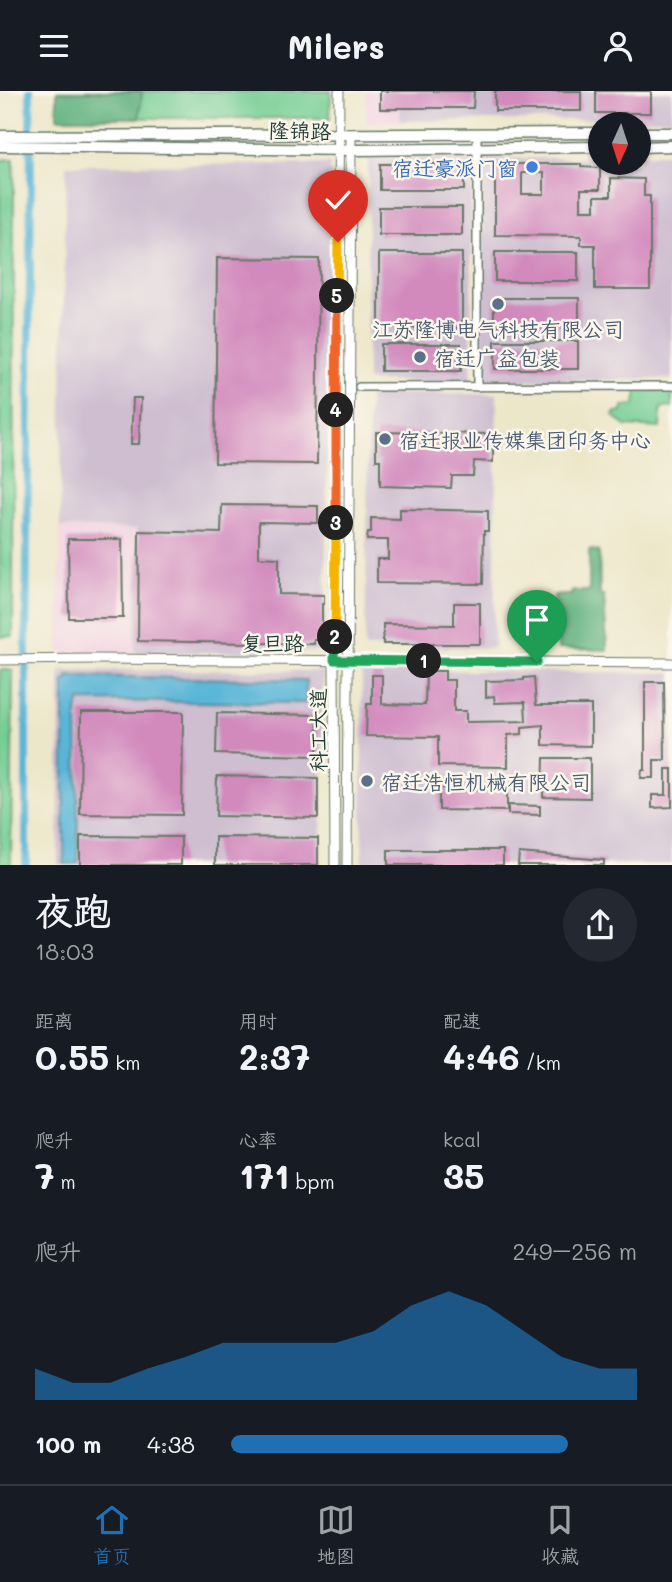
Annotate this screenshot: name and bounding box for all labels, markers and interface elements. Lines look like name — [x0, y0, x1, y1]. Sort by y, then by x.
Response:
text: Milers — [287, 25, 385, 67]
icon: menu — [35, 27, 73, 65]
icon: person — [599, 27, 637, 65]
north arrow — [588, 112, 651, 175]
map controls — [588, 112, 651, 175]
street label: 隆锦路 — [268, 116, 332, 144]
place label: 宿迁豪派门窗 — [392, 154, 518, 181]
marker: 宿迁豪派门窗 — [524, 159, 540, 175]
pin — [308, 170, 368, 242]
icon: check — [319, 181, 357, 219]
pin: 5 — [320, 279, 354, 313]
text: 5 — [331, 283, 342, 308]
marker: 江苏隆博电气科技有限公司 — [490, 296, 506, 312]
place label: 江苏隆博电气科技有限公司 — [372, 315, 624, 342]
place label: 宿迁广益包装 — [434, 344, 560, 371]
marker: 宿迁广益包装 — [412, 349, 428, 365]
pin: 4 — [318, 393, 354, 427]
text: 4 — [329, 397, 342, 422]
place label: 宿迁报业传媒集团印务中心 — [399, 426, 651, 453]
marker: 宿迁报业传媒集团印务中心 — [377, 431, 393, 447]
pin: 3 — [318, 505, 354, 541]
text: 3 — [330, 510, 341, 535]
pin — [507, 590, 567, 662]
icon: arrive — [518, 601, 556, 639]
pin: 2 — [318, 619, 352, 655]
text: 2 — [329, 624, 340, 649]
street label: 复旦路 — [242, 629, 305, 656]
pin: 1 — [406, 643, 442, 679]
text: 1 — [419, 648, 428, 673]
street label: 科工大道 — [304, 688, 331, 772]
place label: 宿迁浩恒机械有限公司 — [381, 768, 591, 795]
marker: 宿迁浩恒机械有限公司 — [359, 773, 375, 789]
text: 夜跑 — [35, 885, 111, 935]
button: share — [563, 888, 637, 962]
text: 18:03 — [35, 936, 94, 966]
text: 距离 — [35, 1008, 73, 1033]
text: 用时 — [239, 1008, 277, 1033]
text: 配速 — [443, 1008, 481, 1033]
text: 0.55 — [35, 1033, 109, 1079]
text: 2:37 — [239, 1033, 310, 1079]
text: 4:46 — [443, 1033, 520, 1079]
text: km — [109, 1050, 140, 1075]
text: /km — [520, 1050, 561, 1075]
text: 爬升 — [35, 1127, 73, 1152]
text: 心率 — [239, 1127, 277, 1152]
text: kcal — [443, 1127, 481, 1152]
text: 7 — [35, 1152, 55, 1198]
text: 171 — [239, 1152, 290, 1198]
text: 35 — [443, 1152, 484, 1198]
text: m — [55, 1169, 76, 1194]
text: bpm — [290, 1169, 335, 1194]
text: 爬升 — [35, 1236, 81, 1266]
text: 249–256 m — [512, 1236, 637, 1266]
text: 100 m — [35, 1429, 101, 1459]
text: 4:38 — [147, 1429, 195, 1459]
tab: 首页 — [93, 1501, 131, 1568]
tab: 地图 — [317, 1501, 355, 1568]
tab: 收藏 — [541, 1501, 579, 1568]

